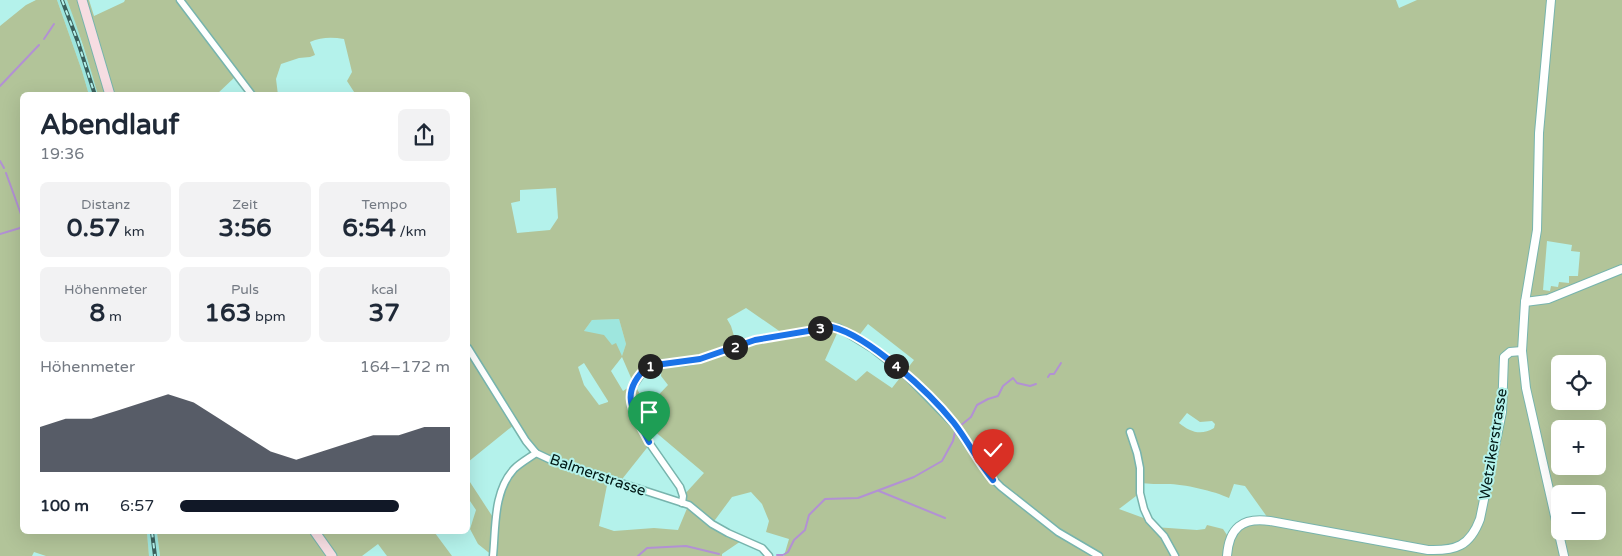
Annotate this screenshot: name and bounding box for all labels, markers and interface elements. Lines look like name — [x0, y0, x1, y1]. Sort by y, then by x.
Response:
text: Abendlauf — [40, 108, 179, 142]
button: share — [398, 109, 450, 161]
text: 19:36 — [40, 144, 84, 164]
text: Distanz — [81, 196, 130, 213]
text: Zeit — [232, 196, 258, 213]
text: Tempo — [361, 196, 407, 213]
text: 0.57 — [67, 213, 120, 243]
text: 3:56 — [218, 213, 272, 243]
text: 6:54 — [342, 213, 396, 243]
text: km — [120, 223, 145, 240]
text: /km — [396, 223, 426, 240]
text: Höhenmeter — [64, 281, 147, 298]
text: Puls — [231, 281, 259, 298]
text: kcal — [371, 281, 397, 298]
text: 8 — [90, 298, 105, 328]
text: 163 — [204, 298, 251, 328]
text: 37 — [369, 298, 400, 328]
text: m — [105, 308, 122, 325]
text: bpm — [251, 308, 286, 325]
pin: 3 — [808, 316, 832, 340]
text: 3 — [816, 320, 825, 337]
pin: 2 — [722, 334, 748, 360]
text: 2 — [731, 339, 740, 356]
pin: 1 — [638, 354, 662, 378]
pin: 4 — [884, 354, 908, 378]
map controls — [1551, 355, 1606, 540]
button: locate — [1551, 355, 1606, 410]
text: Höhenmeter — [40, 357, 135, 377]
text: 164–172 m — [360, 357, 450, 377]
text: 1 — [646, 358, 655, 375]
text: 4 — [892, 358, 901, 375]
street label: Wetzikerstrasse — [1475, 387, 1511, 501]
pin — [628, 391, 670, 442]
icon: arrive — [635, 398, 663, 426]
button: + — [1551, 420, 1606, 475]
pin — [972, 429, 1014, 480]
icon: check — [979, 436, 1007, 464]
street label: Balmerstrasse — [548, 450, 648, 500]
button: − — [1551, 485, 1606, 540]
text: 100 m — [40, 496, 89, 516]
text: 6:57 — [120, 496, 154, 516]

